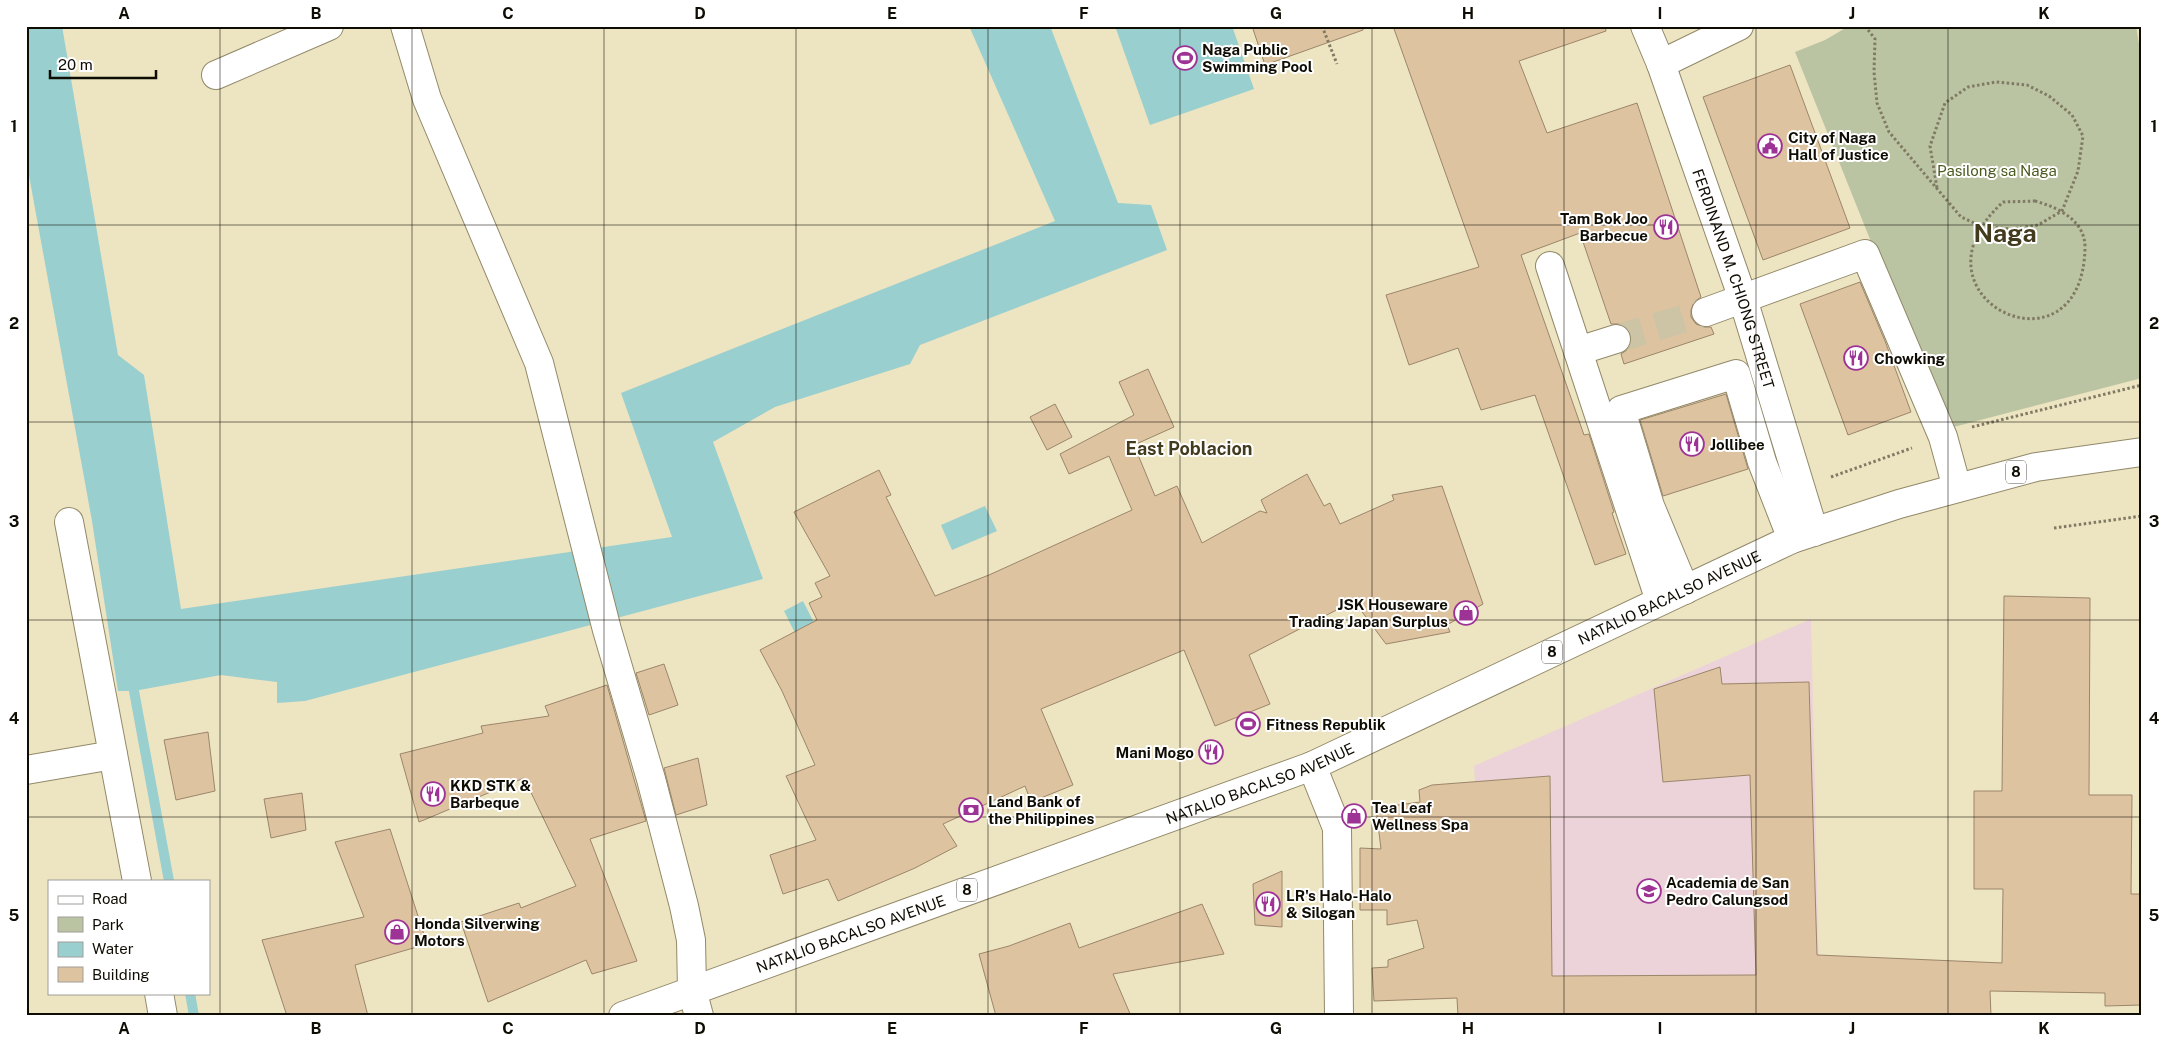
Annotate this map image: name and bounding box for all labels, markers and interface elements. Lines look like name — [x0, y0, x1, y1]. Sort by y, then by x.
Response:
text: A — [118, 4, 130, 23]
text: B — [311, 4, 322, 23]
text: C — [502, 4, 514, 23]
text: D — [694, 4, 706, 23]
text: E — [887, 4, 897, 23]
text: F — [1079, 4, 1089, 23]
text: G — [1270, 4, 1282, 23]
text: H — [1462, 4, 1474, 23]
text: I — [1658, 4, 1662, 23]
text: J — [1849, 4, 1855, 23]
text: K — [2038, 4, 2050, 23]
place label: Naga Public Swimming Pool — [1202, 41, 1313, 75]
sports icon: Naga Public Swimming Pool — [1172, 45, 1198, 71]
scale bar — [50, 48, 156, 80]
text: 20 m — [58, 56, 93, 73]
text: 1 — [11, 117, 17, 136]
text: 1 — [2151, 117, 2157, 136]
place label: City of Naga Hall of Justice — [1788, 129, 1889, 163]
public building icon: City of Naga Hall of Justice — [1757, 133, 1783, 159]
park label: Pasilong sa Naga — [1937, 162, 2057, 179]
street label: FERDINAND M. CHIONG STREET — [1690, 166, 1778, 391]
place label: Tam Bok Joo Barbecue — [1560, 210, 1648, 244]
restaurant icon: Tam Bok Joo Barbecue — [1653, 214, 1679, 240]
district label: Naga — [1973, 218, 2037, 248]
text: 2 — [9, 314, 19, 333]
text: 2 — [2149, 314, 2159, 333]
restaurant icon: Chowking — [1843, 345, 1869, 371]
place label: Chowking — [1874, 350, 1946, 367]
restaurant icon: Jollibee — [1679, 431, 1705, 457]
place label: Jollibee — [1710, 436, 1765, 453]
district label: East Poblacion — [1126, 438, 1252, 459]
road number: 8 — [2006, 461, 2026, 484]
text: 3 — [9, 512, 19, 531]
text: 3 — [2149, 512, 2159, 531]
street label: NATALIO BACALSO AVENUE — [1575, 547, 1763, 648]
place label: JSK Houseware Trading Japan Surplus — [1289, 596, 1448, 630]
shop icon: JSK Houseware Trading Japan Surplus — [1453, 600, 1479, 626]
road number: 8 — [1542, 640, 1562, 664]
text: 4 — [9, 709, 20, 728]
text: 4 — [2149, 709, 2160, 728]
sports icon: Fitness Republik — [1235, 711, 1261, 737]
place label: Fitness Republik — [1266, 716, 1386, 733]
street label: NATALIO BACALSO AVENUE — [1163, 739, 1356, 827]
restaurant icon: Mani Mogo — [1198, 739, 1224, 765]
place label: Mani Mogo — [1116, 744, 1194, 761]
place label: KKD STK & Barbeque — [450, 777, 531, 811]
restaurant icon: KKD STK & Barbeque — [420, 781, 446, 807]
place label: Land Bank of the Philippines — [988, 793, 1095, 827]
bank icon: Land Bank of the Philippines — [958, 797, 984, 823]
place label: Tea Leaf Wellness Spa — [1372, 799, 1468, 833]
shop icon: Tea Leaf Wellness Spa — [1341, 803, 1367, 829]
place label: Academia de San Pedro Calungsod — [1666, 874, 1789, 908]
road number: 8 — [957, 878, 977, 902]
school or university icon: Academia de San Pedro Calungsod — [1636, 878, 1662, 904]
legend — [48, 880, 210, 994]
place label: LR's Halo-Halo & Silogan — [1286, 887, 1392, 921]
text: Road — [92, 890, 128, 907]
street label: NATALIO BACALSO AVENUE — [753, 891, 948, 976]
restaurant icon: LR's Halo-Halo & Silogan — [1255, 891, 1281, 917]
text: 5 — [9, 906, 20, 925]
text: 5 — [2149, 906, 2160, 925]
place label: Honda Silverwing Motors — [414, 915, 540, 949]
text: Park — [92, 916, 124, 933]
shop icon: Honda Silverwing Motors — [384, 919, 410, 945]
text: Water — [92, 940, 134, 957]
text: Building — [92, 966, 150, 983]
text: A — [118, 1019, 130, 1038]
text: B — [311, 1019, 322, 1038]
text: C — [502, 1019, 514, 1038]
text: D — [694, 1019, 706, 1038]
text: E — [887, 1019, 897, 1038]
text: F — [1079, 1019, 1089, 1038]
text: G — [1270, 1019, 1282, 1038]
text: H — [1462, 1019, 1474, 1038]
text: I — [1658, 1019, 1662, 1038]
text: J — [1849, 1019, 1855, 1038]
text: K — [2038, 1019, 2050, 1038]

